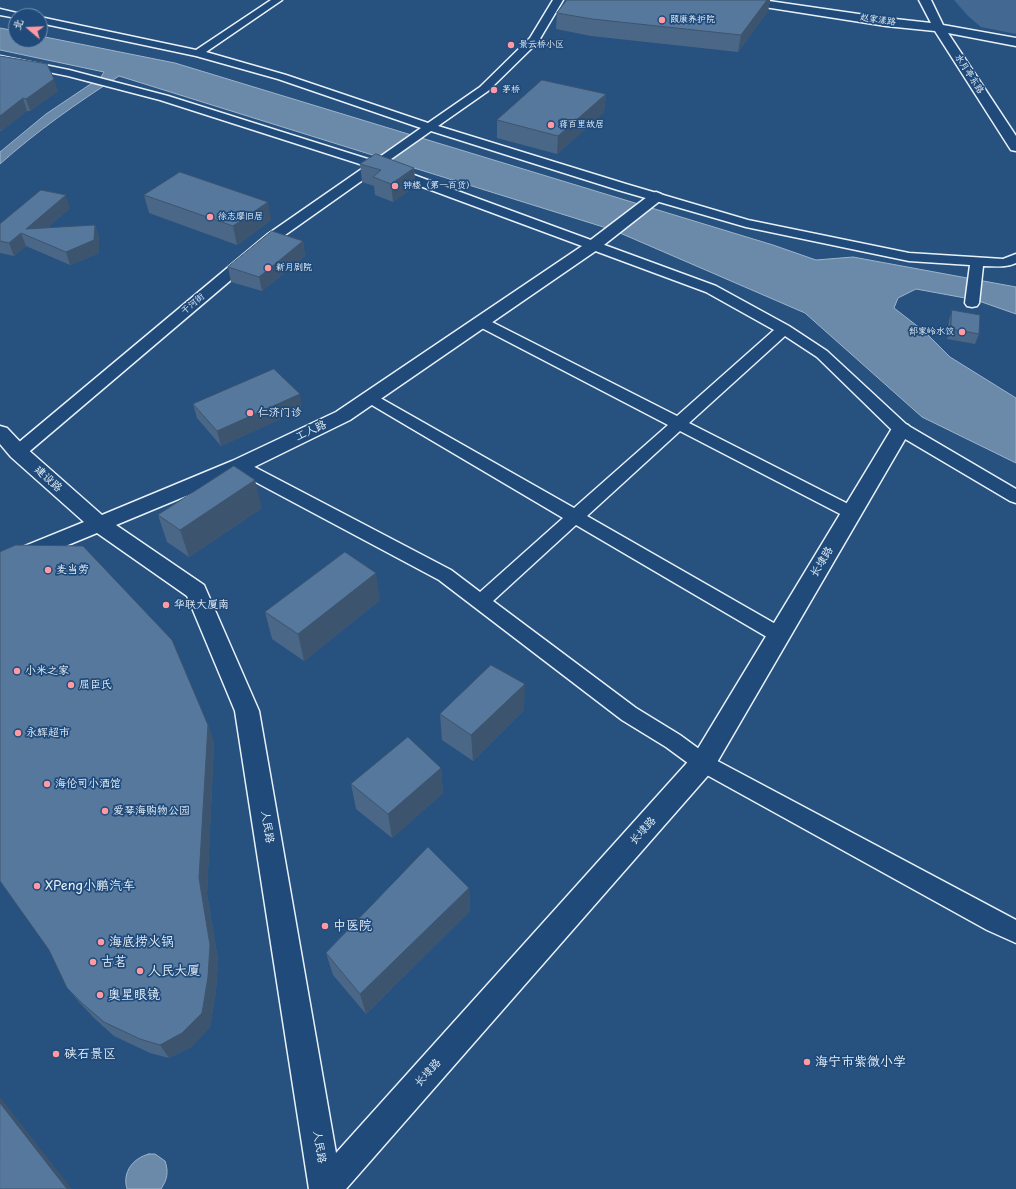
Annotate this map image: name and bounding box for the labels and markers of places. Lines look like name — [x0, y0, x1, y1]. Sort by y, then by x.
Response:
marker: 颐康养护院 — [657, 15, 667, 25]
place label: 颐康养护院 — [670, 15, 715, 25]
marker: 景云桥小区 — [506, 40, 516, 50]
place label: 景云桥小区 — [519, 40, 564, 50]
marker: 茅桥 — [489, 85, 499, 95]
place label: 茅桥 — [502, 85, 520, 95]
marker: 蒋百里故居 — [546, 120, 556, 130]
place label: 蒋百里故居 — [559, 120, 604, 130]
marker: 钟楼（第一百货） — [390, 181, 400, 191]
place label: 钟楼（第一百货） — [403, 181, 475, 191]
marker: 徐志摩旧居 — [205, 212, 215, 222]
place label: 徐志摩旧居 — [218, 212, 263, 222]
marker: 新月剧院 — [263, 263, 273, 273]
place label: 新月剧院 — [276, 263, 312, 273]
place label: 郜家岭水饺 — [909, 327, 954, 337]
marker: 郜家岭水饺 — [957, 327, 967, 337]
place label: 仁济门诊 — [258, 406, 302, 420]
marker: 仁济门诊 — [245, 408, 255, 418]
place label: 麦当劳 — [56, 563, 89, 577]
marker: 麦当劳 — [43, 565, 53, 575]
place label: 华联大厦南 — [174, 598, 229, 612]
marker: 华联大厦南 — [161, 600, 171, 610]
place label: 小米之家 — [25, 664, 69, 678]
marker: 小米之家 — [12, 666, 22, 676]
place label: 屈臣氏 — [79, 678, 112, 692]
marker: 屈臣氏 — [66, 680, 76, 690]
place label: 永辉超市 — [26, 726, 70, 740]
marker: 永辉超市 — [13, 728, 23, 738]
place label: 海伦司小酒馆 — [55, 777, 121, 791]
marker: 海伦司小酒馆 — [42, 779, 52, 789]
place label: 爱琴海购物公园 — [113, 804, 190, 818]
marker: 爱琴海购物公园 — [100, 806, 110, 816]
place label: XPeng小鹏汽车 — [45, 878, 135, 894]
marker: XPeng小鹏汽车 — [32, 881, 42, 891]
place label: 中医院 — [333, 918, 372, 934]
marker: 中医院 — [320, 921, 330, 931]
place label: 海底捞火锅 — [109, 934, 174, 950]
marker: 海底捞火锅 — [96, 937, 106, 947]
place label: 古茗 — [101, 954, 127, 970]
marker: 古茗 — [88, 957, 98, 967]
place label: 人民大厦 — [148, 963, 200, 979]
marker: 人民大厦 — [135, 966, 145, 976]
place label: 奥星眼镜 — [108, 987, 160, 1003]
marker: 奥星眼镜 — [95, 990, 105, 1000]
place label: 硖石景区 — [64, 1046, 116, 1062]
marker: 硖石景区 — [51, 1049, 61, 1059]
place label: 海宁市紫微小学 — [815, 1054, 906, 1070]
marker: 海宁市紫微小学 — [802, 1057, 812, 1067]

